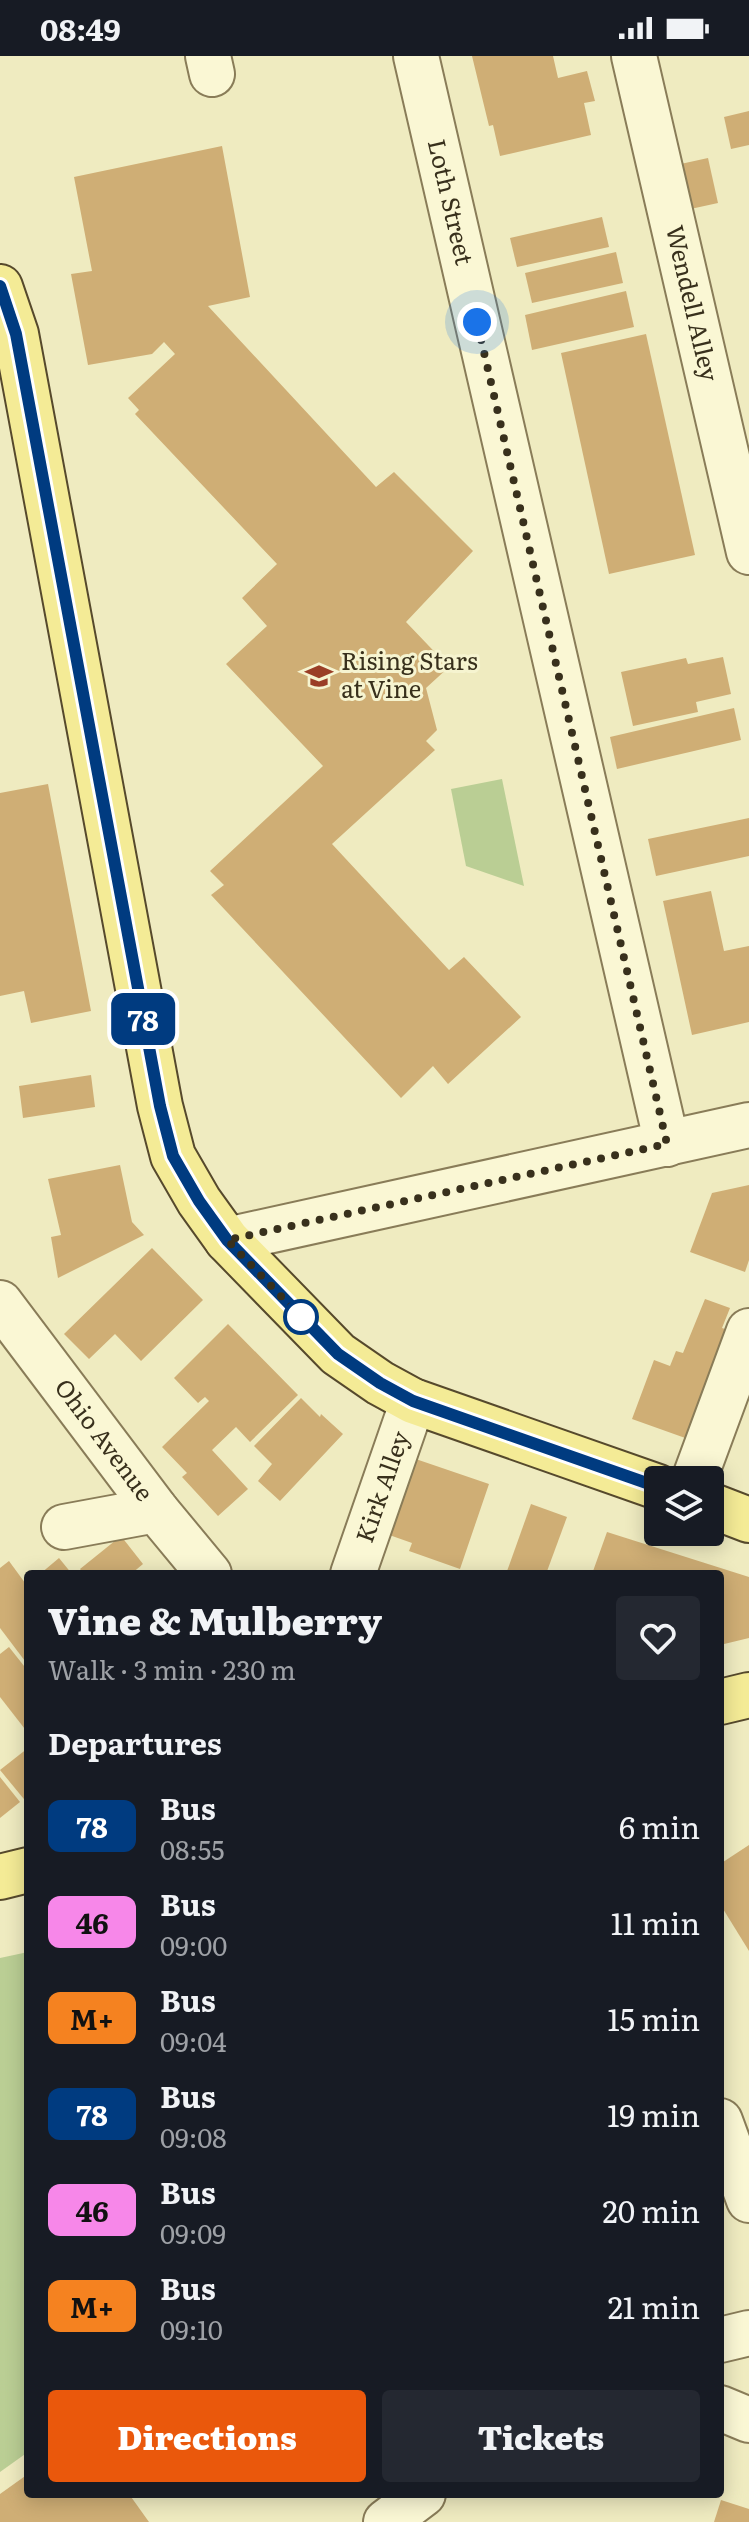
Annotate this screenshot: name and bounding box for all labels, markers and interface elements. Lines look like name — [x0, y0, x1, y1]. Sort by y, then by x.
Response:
text: 08:49 — [40, 6, 121, 50]
street label: Loth Street — [421, 135, 484, 268]
street label: Wendell Alley — [659, 222, 729, 384]
your location — [457, 302, 497, 342]
place label: Rising Stars at Vine — [341, 642, 478, 705]
school or university icon: Rising Stars at Vine — [304, 661, 334, 691]
line badge: 78 — [107, 993, 179, 1045]
text: 78 — [127, 998, 159, 1040]
unlabelled marker — [284, 1300, 318, 1334]
street label: Ohio Avenue — [48, 1370, 163, 1507]
street label: Kirk Alley — [345, 1426, 416, 1547]
map controls — [644, 1466, 724, 1546]
button: layers — [644, 1466, 724, 1546]
text: Vine & Mulberry — [48, 1590, 382, 1647]
button: heart — [616, 1596, 700, 1680]
text: Walk · 3 min · 230 m — [48, 1649, 296, 1688]
text: Departures — [48, 1720, 222, 1764]
text: Bus — [160, 1785, 216, 1829]
text: 6 min — [619, 1804, 700, 1848]
text: 78 — [76, 1805, 108, 1847]
text: 08:55 — [160, 1829, 224, 1868]
text: Bus — [160, 1881, 216, 1925]
text: 11 min — [611, 1900, 700, 1944]
text: 46 — [75, 1901, 109, 1943]
text: 09:00 — [160, 1925, 227, 1964]
text: Bus — [160, 1977, 216, 2021]
text: 15 min — [608, 1996, 700, 2040]
text: M+ — [70, 1997, 114, 2039]
text: 09:04 — [160, 2021, 227, 2060]
text: Bus — [160, 2073, 216, 2117]
text: 19 min — [607, 2092, 700, 2136]
text: 78 — [76, 2093, 108, 2135]
text: 09:08 — [160, 2117, 227, 2156]
text: Bus — [160, 2169, 216, 2213]
text: 20 min — [603, 2188, 700, 2232]
text: 46 — [75, 2189, 109, 2231]
text: 09:09 — [160, 2213, 226, 2252]
text: Bus — [160, 2265, 216, 2309]
text: 21 min — [608, 2284, 700, 2328]
text: M+ — [70, 2285, 114, 2327]
text: 09:10 — [160, 2309, 223, 2348]
button: Directions — [48, 2390, 366, 2482]
button: Tickets — [382, 2390, 700, 2482]

